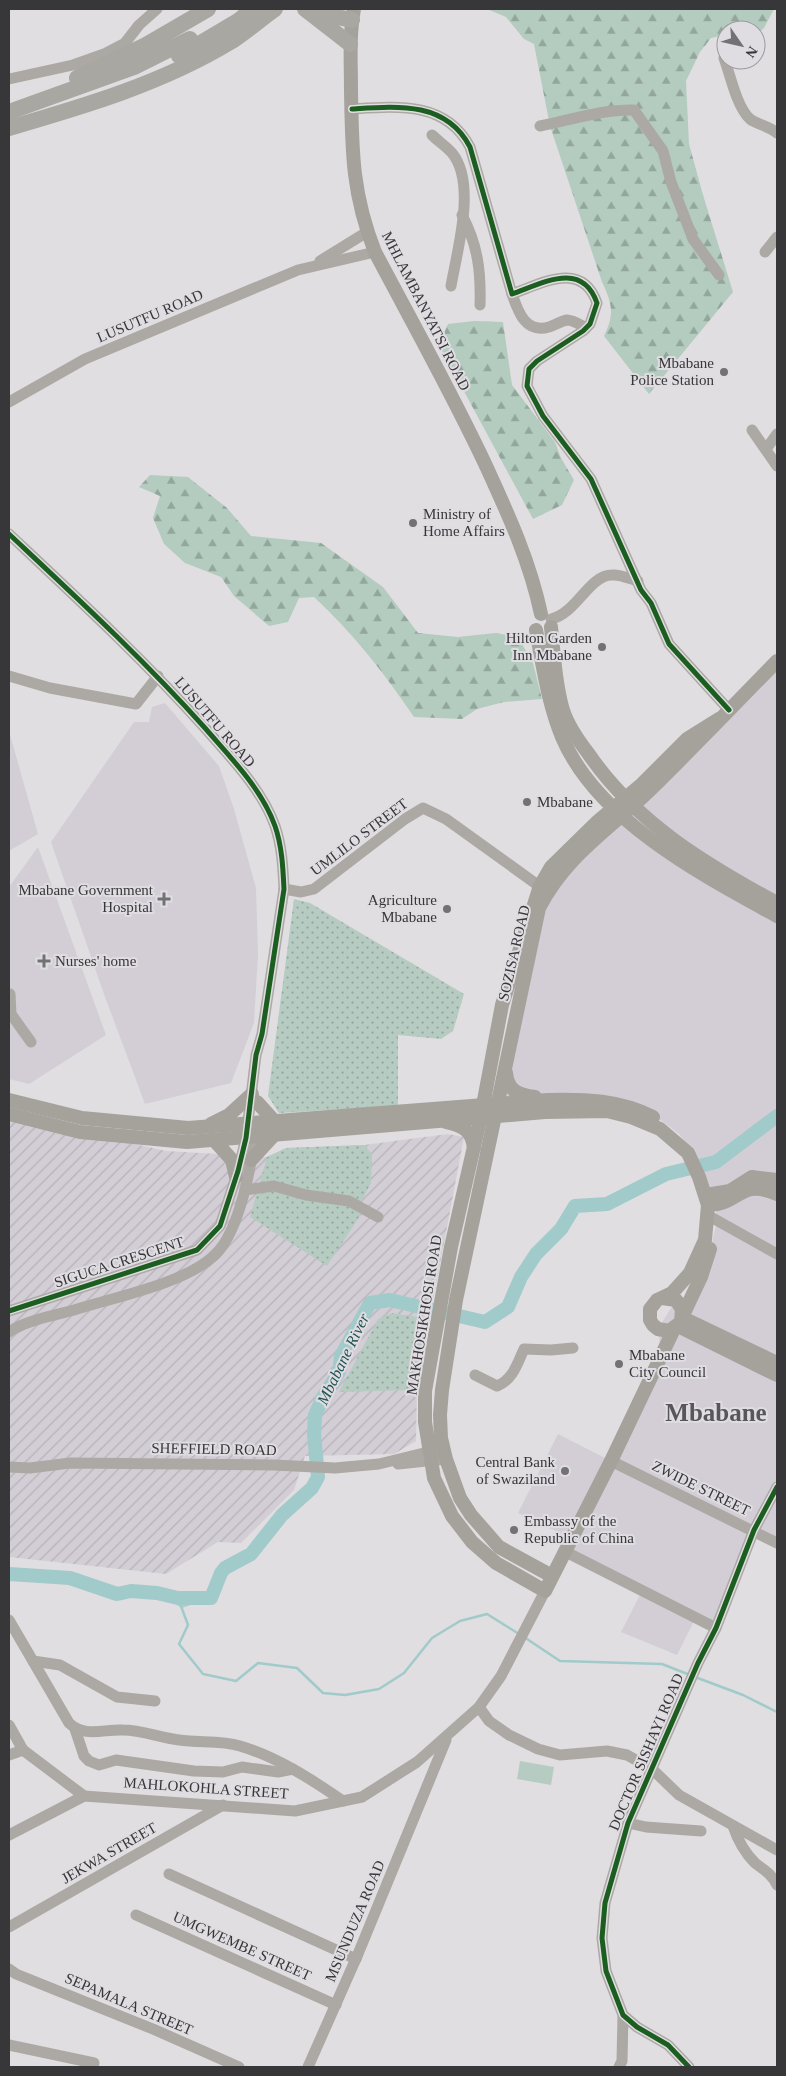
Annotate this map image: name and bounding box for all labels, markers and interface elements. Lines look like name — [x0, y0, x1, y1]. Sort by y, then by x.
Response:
north arrow — [716, 20, 766, 70]
text: N — [742, 44, 760, 60]
street label: MHLAMBANYATSI ROAD — [379, 229, 473, 393]
street label: LUSUTFU ROAD — [95, 286, 206, 346]
place label: Mbabane Police Station — [630, 355, 714, 388]
marker: Mbabane Police Station — [718, 366, 730, 378]
place label: Ministry of Home Affairs — [423, 506, 505, 539]
marker: Ministry of Home Affairs — [407, 517, 419, 529]
place label: Hilton Garden Inn Mbabane — [506, 630, 592, 663]
marker: Hilton Garden Inn Mbabane — [596, 641, 608, 653]
street label: LUSUTFU ROAD — [172, 674, 258, 770]
place label: Mbabane — [537, 794, 593, 810]
street label: UMLILO STREET — [307, 795, 411, 879]
marker: Mbabane — [521, 796, 533, 808]
place label: Mbabane Government Hospital — [18, 882, 154, 915]
marker: Mbabane Government Hospital — [157, 892, 171, 906]
place label: Agriculture Mbabane — [368, 892, 437, 925]
marker: Agriculture Mbabane — [441, 903, 453, 915]
street label: SOZISA ROAD — [495, 903, 533, 1003]
place label: Nurses' home — [55, 953, 137, 969]
marker: Nurses' home — [37, 954, 51, 968]
street label: SIGUCA CRESCENT — [52, 1233, 186, 1291]
street label: MAKHOSIKHOSI ROAD — [403, 1234, 445, 1396]
water label: Mbabane River — [313, 1310, 373, 1408]
place label: Mbabane City Council — [629, 1347, 706, 1380]
marker: Mbabane City Council — [613, 1358, 625, 1370]
district label: Mbabane — [665, 1399, 767, 1426]
street label: SHEFFIELD ROAD — [151, 1440, 277, 1458]
place label: Central Bank of Swaziland — [475, 1454, 555, 1487]
street label: ZWIDE STREET — [649, 1457, 753, 1519]
marker: Central Bank of Swaziland — [559, 1465, 571, 1477]
place label: Embassy of the Republic of China — [524, 1513, 634, 1546]
marker: Embassy of the Republic of China — [508, 1524, 520, 1536]
street label: DOCTOR SISHAYI ROAD — [606, 1671, 686, 1833]
street label: MAHLOKOHLA STREET — [123, 1774, 289, 1802]
street label: JEKWA STREET — [59, 1819, 159, 1887]
street label: MSUNDUZA ROAD — [322, 1858, 388, 1984]
street label: UMGWEMBE STREET — [170, 1908, 314, 1984]
street label: SEPAMALA STREET — [63, 1970, 195, 2038]

